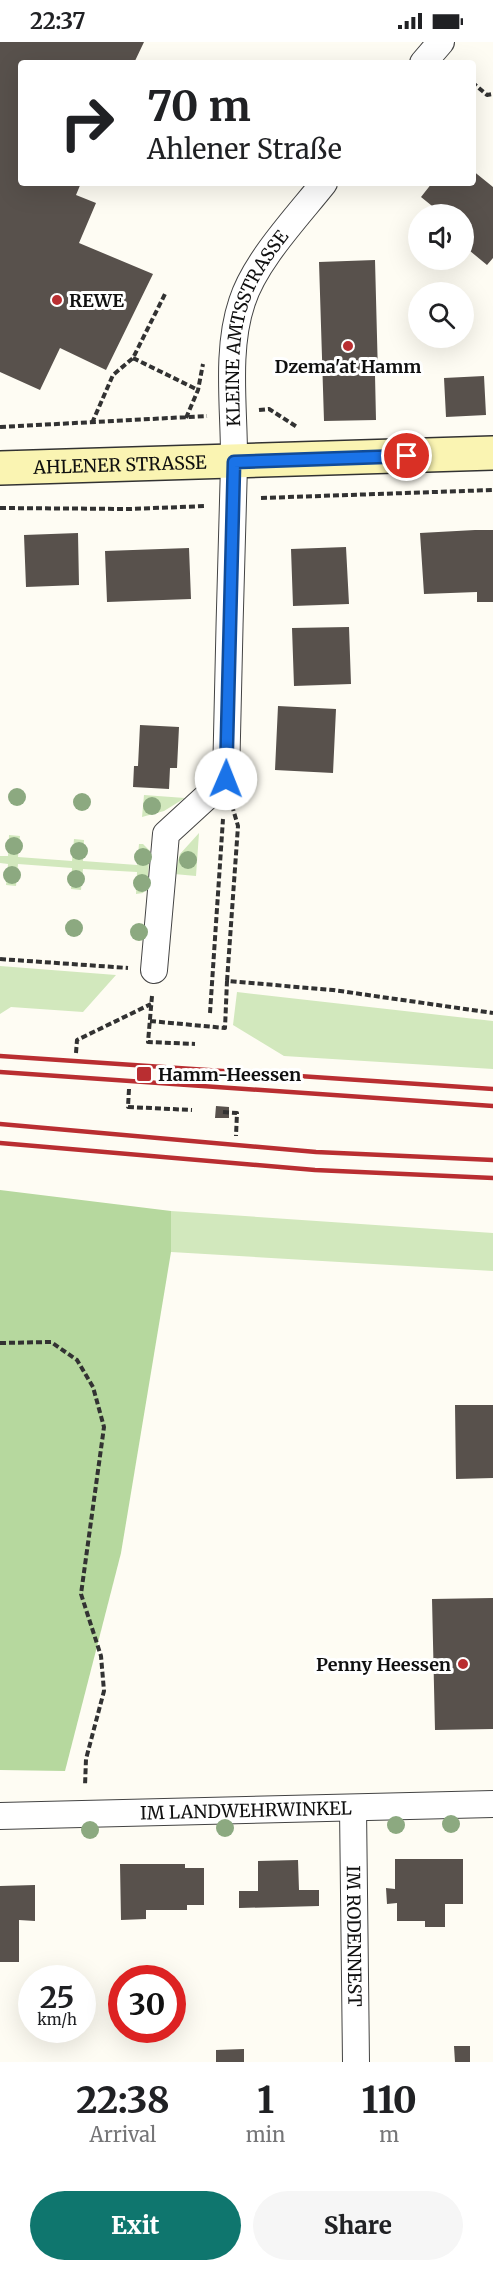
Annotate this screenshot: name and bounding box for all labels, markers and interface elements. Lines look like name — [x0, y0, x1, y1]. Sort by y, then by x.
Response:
text: 22:37 — [30, 7, 86, 35]
text: 70 m — [147, 80, 251, 132]
icon: right — [48, 84, 126, 162]
text: Ahlener Straße — [147, 132, 342, 166]
map controls — [408, 204, 474, 348]
button: sound — [408, 204, 474, 270]
street label: KLEINE AMTSSTRASSE — [220, 225, 293, 427]
button: search — [408, 282, 474, 348]
place label: REWE — [69, 289, 124, 312]
marker: REWE — [50, 293, 64, 307]
marker: Dzema'at Hamm — [341, 339, 355, 353]
place label: Dzema'at Hamm — [275, 355, 421, 378]
pin — [381, 430, 432, 481]
icon: arrive — [390, 439, 423, 472]
street label: AHLENER STRASSE — [32, 450, 207, 479]
position arrow — [194, 747, 258, 811]
place label: Hamm-Heessen — [158, 1063, 301, 1086]
marker: Hamm-Heessen — [135, 1065, 153, 1083]
place label: Penny Heessen — [316, 1653, 451, 1676]
marker: Penny Heessen — [456, 1657, 470, 1671]
street label: IM LANDWEHRWINKEL — [140, 1796, 352, 1824]
street label: IM RODENNEST — [342, 1865, 367, 2007]
speed limit sign: 30 — [108, 1965, 186, 2043]
text: 25 — [40, 1978, 74, 2016]
text: km/h — [37, 2010, 77, 2029]
text: 22:38 — [76, 2078, 170, 2123]
text: 1 — [257, 2078, 274, 2123]
text: 110 — [362, 2078, 417, 2123]
text: Arrival — [89, 2122, 156, 2147]
text: min — [246, 2122, 285, 2147]
text: m — [379, 2122, 399, 2147]
button: Exit — [30, 2191, 241, 2260]
button: Share — [253, 2191, 463, 2260]

